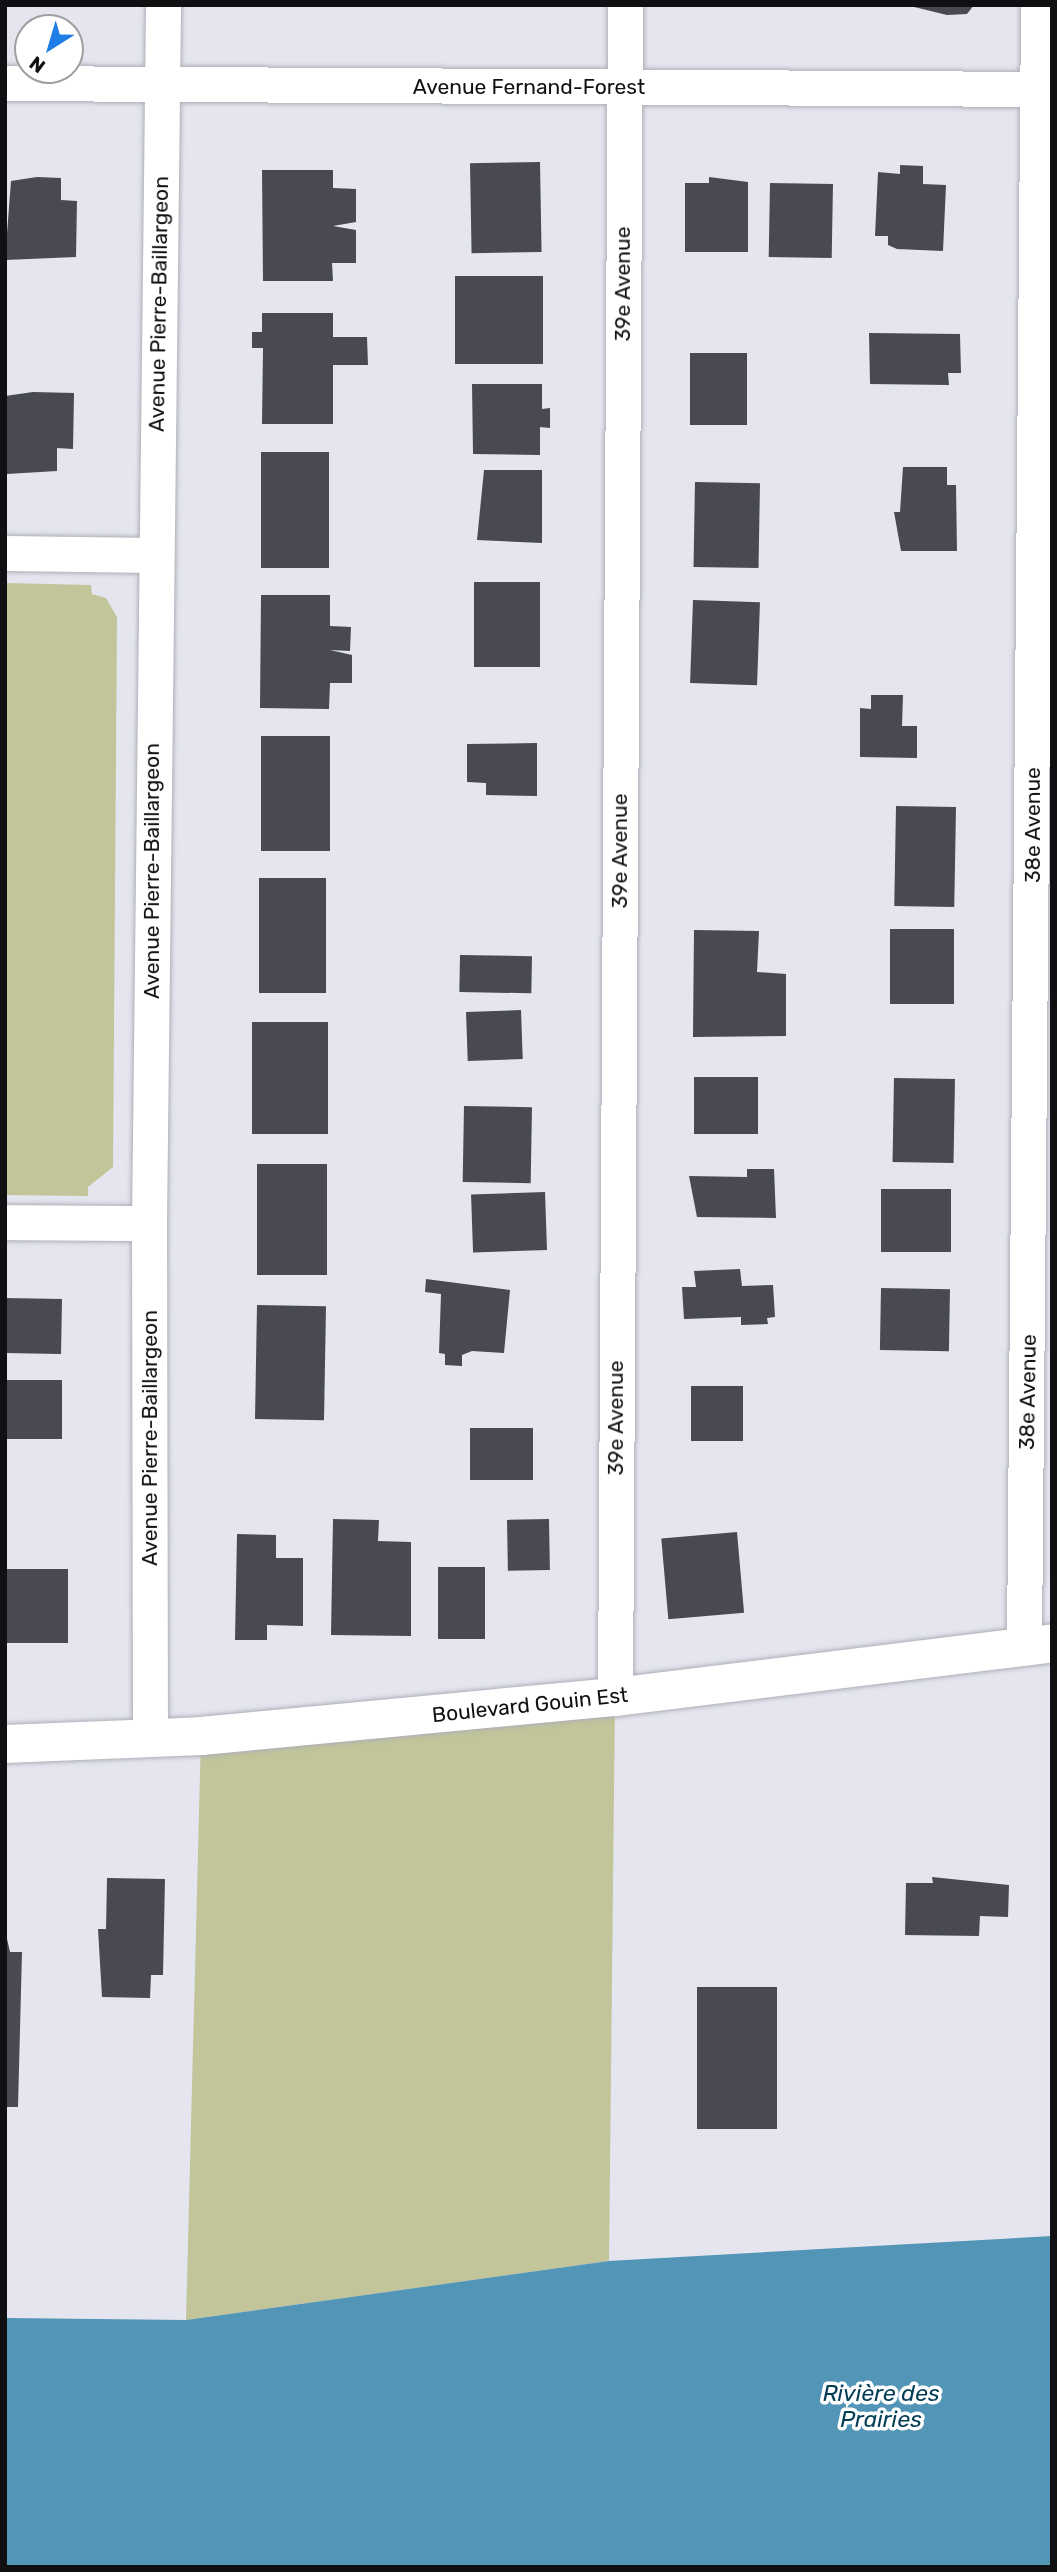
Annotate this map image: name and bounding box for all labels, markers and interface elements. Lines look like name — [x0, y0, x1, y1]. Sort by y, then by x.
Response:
north arrow — [14, 14, 84, 84]
text: N — [25, 51, 50, 78]
street label: Avenue Fernand-Forest — [413, 74, 645, 100]
street label: Avenue Pierre-Baillargeon — [144, 176, 174, 432]
street label: 39e Avenue — [610, 226, 636, 342]
street label: Avenue Pierre-Baillargeon — [139, 743, 165, 999]
street label: 38e Avenue — [1020, 767, 1046, 883]
street label: 39e Avenue — [607, 793, 633, 909]
street label: Avenue Pierre-Baillargeon — [137, 1310, 163, 1566]
street label: 38e Avenue — [1014, 1334, 1042, 1450]
street label: 39e Avenue — [603, 1360, 629, 1476]
street label: Boulevard Gouin Est — [431, 1682, 629, 1728]
water label: Rivière des Prairies — [822, 2379, 940, 2433]

